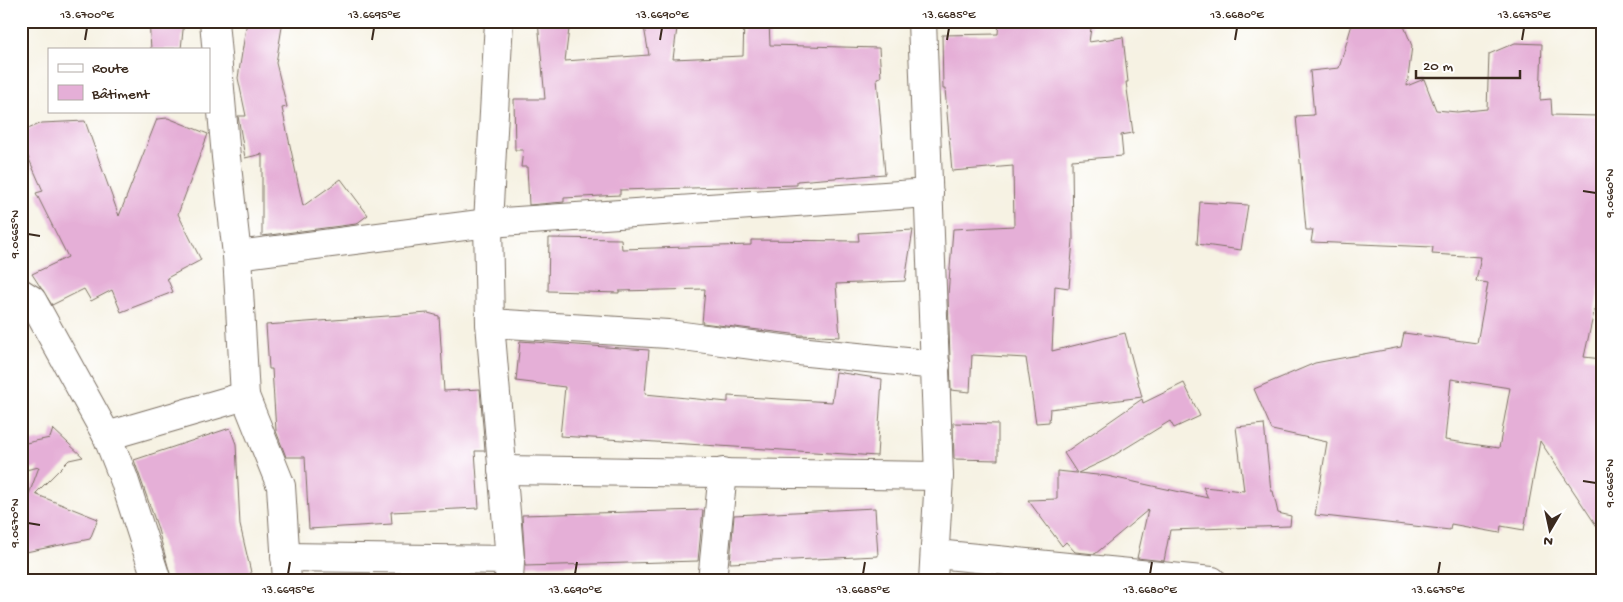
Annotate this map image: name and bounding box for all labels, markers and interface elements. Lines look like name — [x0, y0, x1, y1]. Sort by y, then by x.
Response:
text: 13.6700°E — [59, 9, 114, 23]
text: 13.6695°E — [347, 9, 401, 23]
text: 13.6690°E — [635, 9, 689, 23]
text: 13.6685°E — [922, 9, 976, 23]
text: 13.6680°E — [1209, 9, 1264, 23]
text: 13.6675°E — [1497, 9, 1551, 23]
legend — [48, 48, 210, 112]
scale bar — [1416, 48, 1519, 80]
text: 20 m — [1423, 58, 1453, 76]
text: Route — [92, 60, 129, 78]
text: Bâtiment — [91, 86, 151, 104]
text: 9.0660°N — [1604, 168, 1618, 218]
text: 9.0665°N — [9, 210, 23, 259]
text: 9.0665°N — [1604, 459, 1618, 508]
text: 9.0670°N — [9, 498, 23, 548]
north arrow — [1526, 504, 1576, 554]
text: N — [1543, 531, 1554, 549]
text: 13.6695°E — [261, 584, 315, 598]
text: 13.6690°E — [548, 584, 602, 598]
text: 13.6685°E — [836, 584, 890, 598]
text: 13.6680°E — [1122, 584, 1177, 598]
text: 13.6675°E — [1411, 584, 1465, 598]

